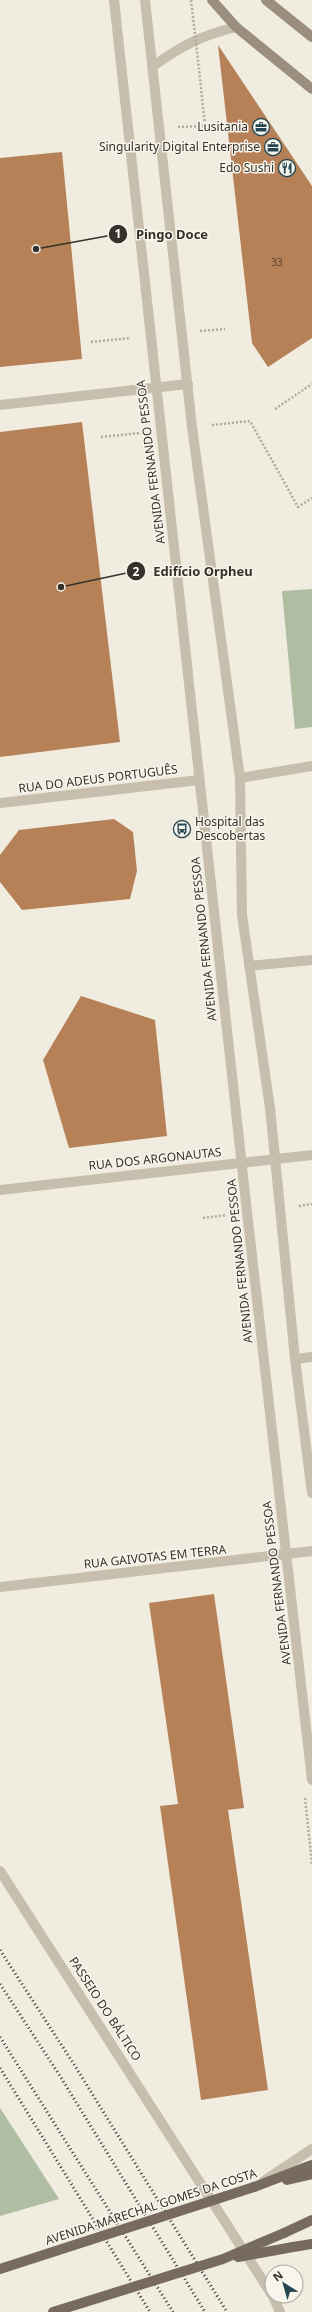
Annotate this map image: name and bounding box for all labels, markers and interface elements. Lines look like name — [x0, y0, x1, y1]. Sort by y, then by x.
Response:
office icon: Lusitania — [251, 117, 271, 137]
place label: Lusitania — [197, 118, 248, 135]
office icon: Singularity Digital Enterprise — [263, 137, 283, 157]
place label: Singularity Digital Enterprise — [99, 138, 260, 155]
restaurant icon: Edo Sushi — [277, 158, 297, 178]
place label: Edo Sushi — [219, 159, 274, 176]
callout: Pingo Doce — [108, 222, 217, 247]
text: 1 — [115, 225, 121, 242]
text: Pingo Doce — [136, 225, 208, 243]
house number: 33 — [271, 255, 283, 269]
street label: AVENIDA FERNANDO PESSOA — [132, 379, 169, 545]
callout: Edifício Orpheu — [126, 559, 261, 584]
text: Edifício Orpheu — [153, 562, 253, 580]
text: 2 — [133, 563, 140, 580]
street label: RUA DO ADEUS PORTUGUÊS — [17, 760, 179, 797]
place label: Hospital das Descobertas — [195, 813, 265, 844]
bus stop icon: Hospital das Descobertas — [172, 819, 192, 839]
street label: AVENIDA FERNANDO PESSOA — [186, 856, 221, 1022]
street label: RUA DOS ARGONAUTAS — [88, 1143, 223, 1174]
street label: AVENIDA FERNANDO PESSOA — [222, 1178, 257, 1344]
street label: AVENIDA FERNANDO PESSOA — [258, 1500, 295, 1666]
street label: RUA GAIVOTAS EM TERRA — [83, 1541, 227, 1572]
street label: PASSEIO DO BÁLTICO — [65, 1953, 145, 2064]
street label: AVENIDA MARECHAL GOMES DA COSTA — [43, 2164, 259, 2249]
north arrow — [264, 2264, 304, 2304]
text: N — [270, 2267, 286, 2284]

